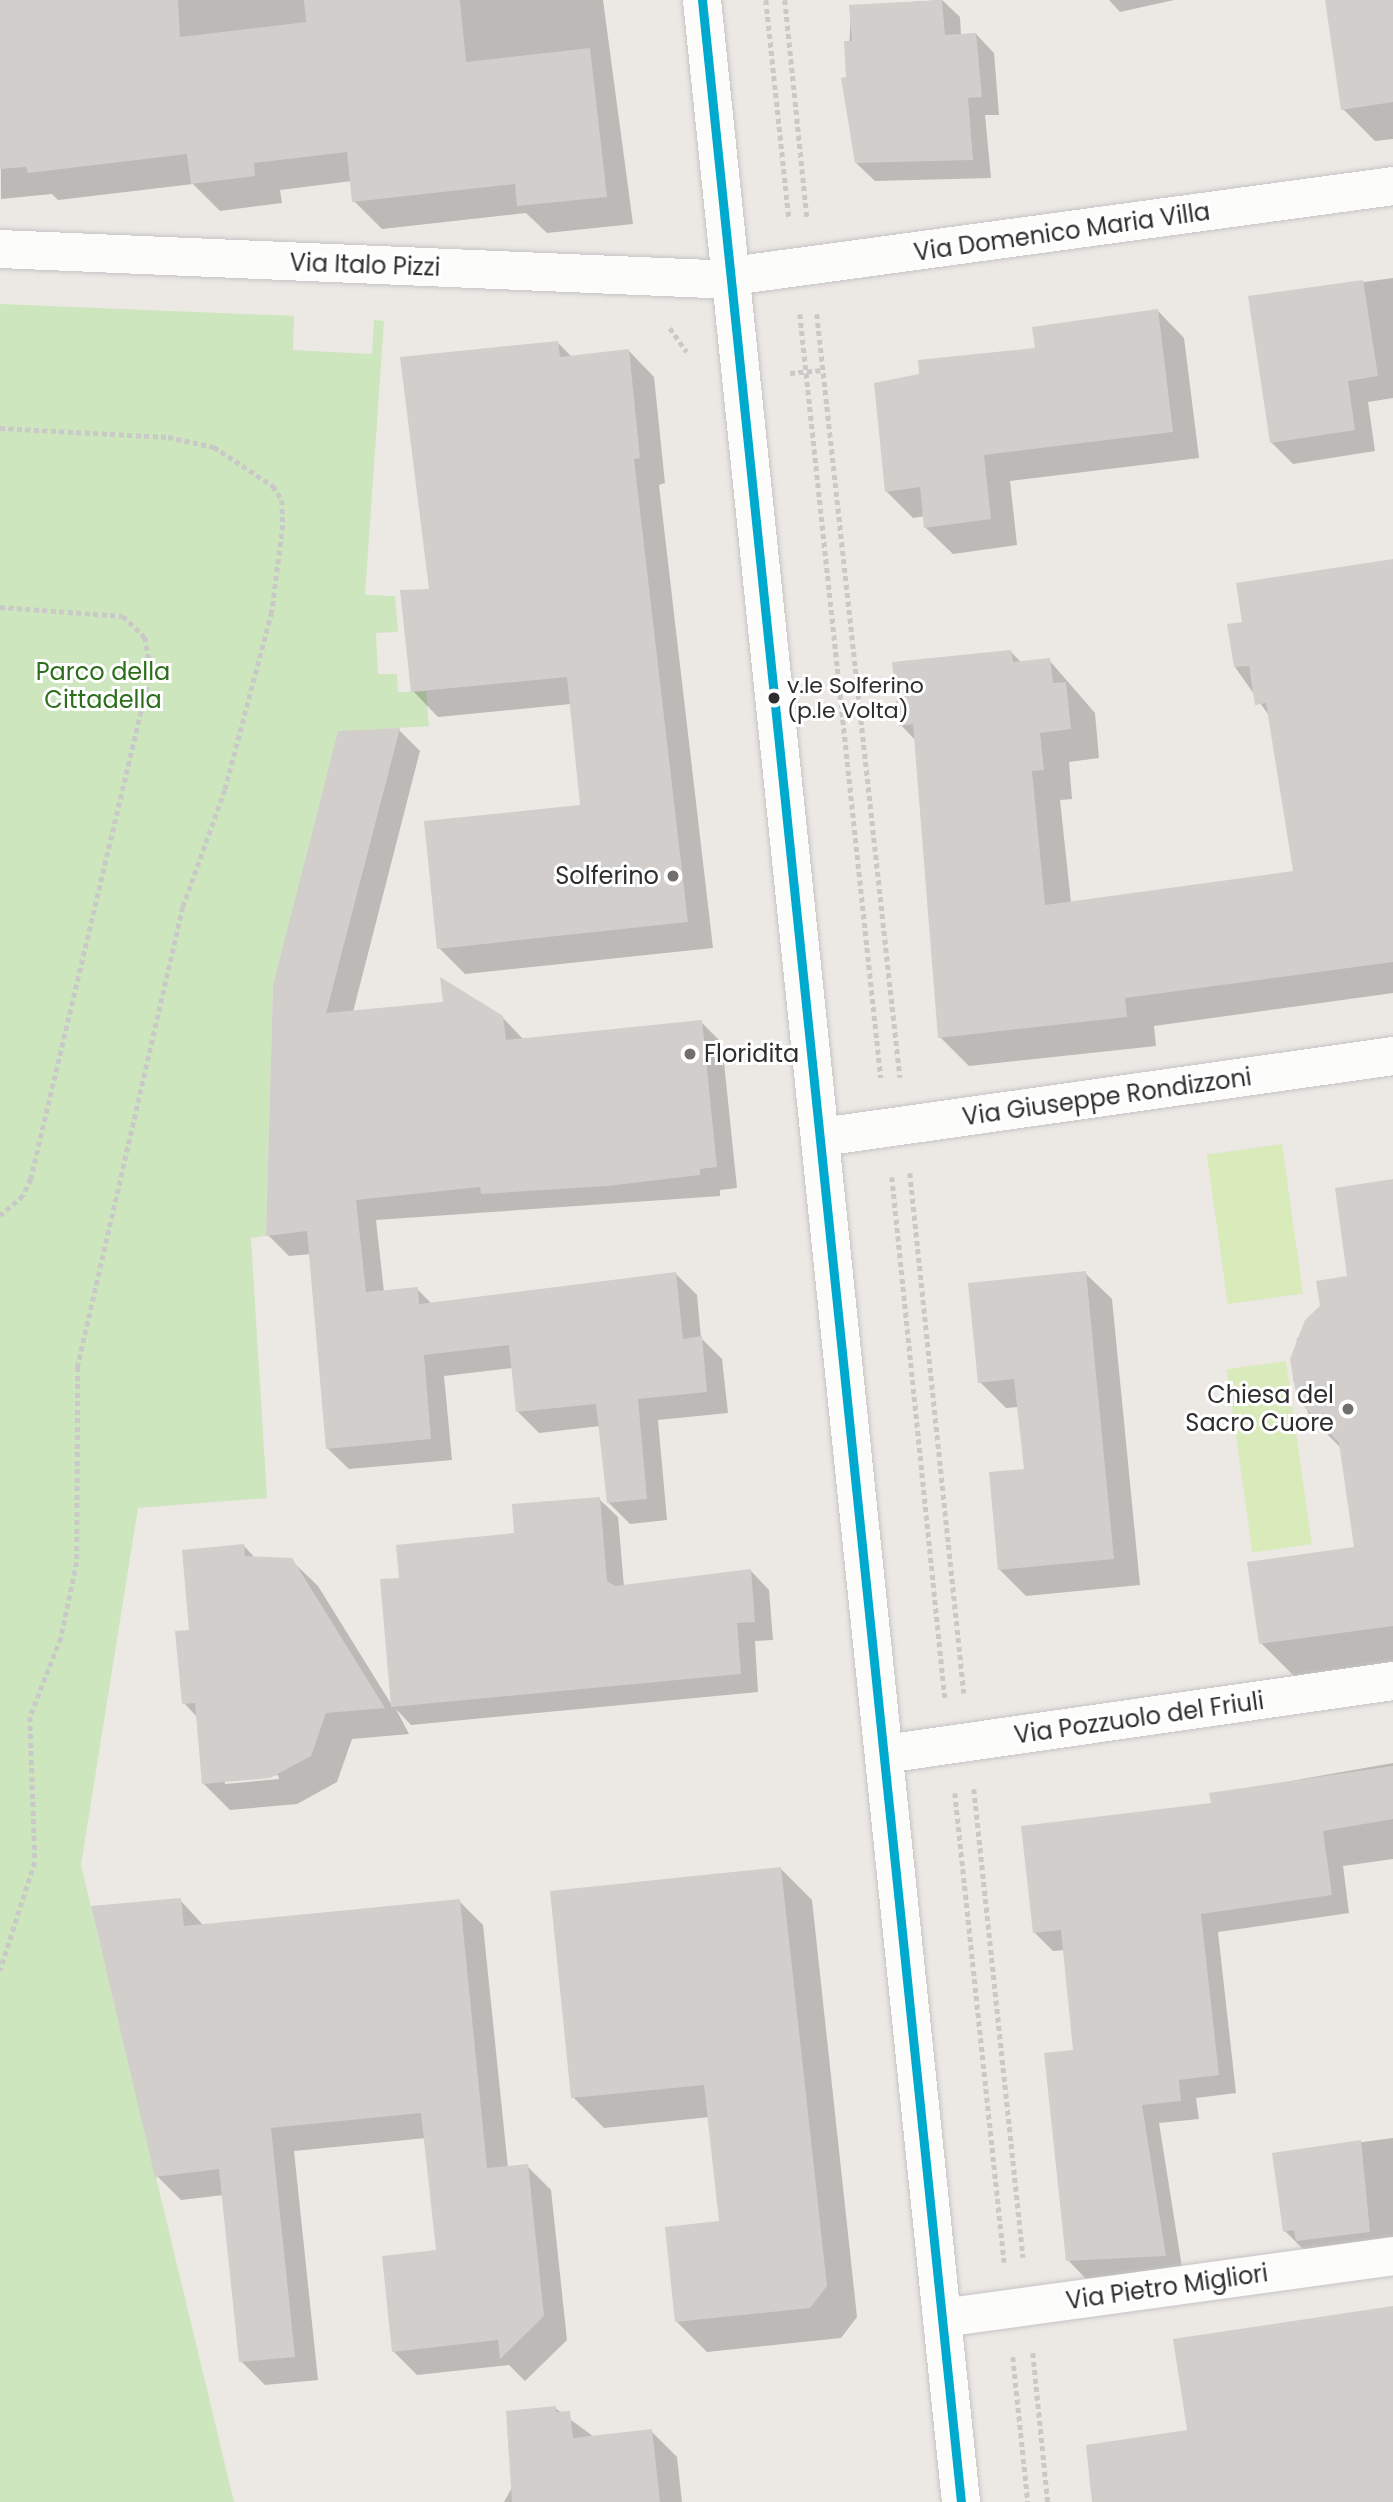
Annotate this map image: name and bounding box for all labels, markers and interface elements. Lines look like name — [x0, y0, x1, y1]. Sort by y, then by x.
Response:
street label: Via Domenico Maria Villa — [912, 197, 1212, 267]
street label: Via Italo Pizzi — [289, 248, 441, 282]
park label: Parco della Cittadella — [36, 658, 170, 714]
place label: v.le Solferino (p.le Volta) — [787, 672, 924, 724]
marker: v.le Solferino (p.le Volta) — [767, 691, 781, 705]
place label: Solferino — [555, 862, 659, 890]
marker: Solferino — [665, 868, 681, 884]
place label: Floridita — [704, 1040, 799, 1068]
marker: Floridita — [682, 1046, 698, 1062]
street label: Via Giuseppe Rondizzoni — [961, 1062, 1253, 1132]
place label: Chiesa del Sacro Cuore — [1185, 1381, 1334, 1437]
marker: Chiesa del Sacro Cuore — [1340, 1401, 1356, 1417]
street label: Via Pozzuolo del Friuli — [1012, 1686, 1266, 1750]
street label: Via Pietro Migliori — [1064, 2259, 1270, 2315]

